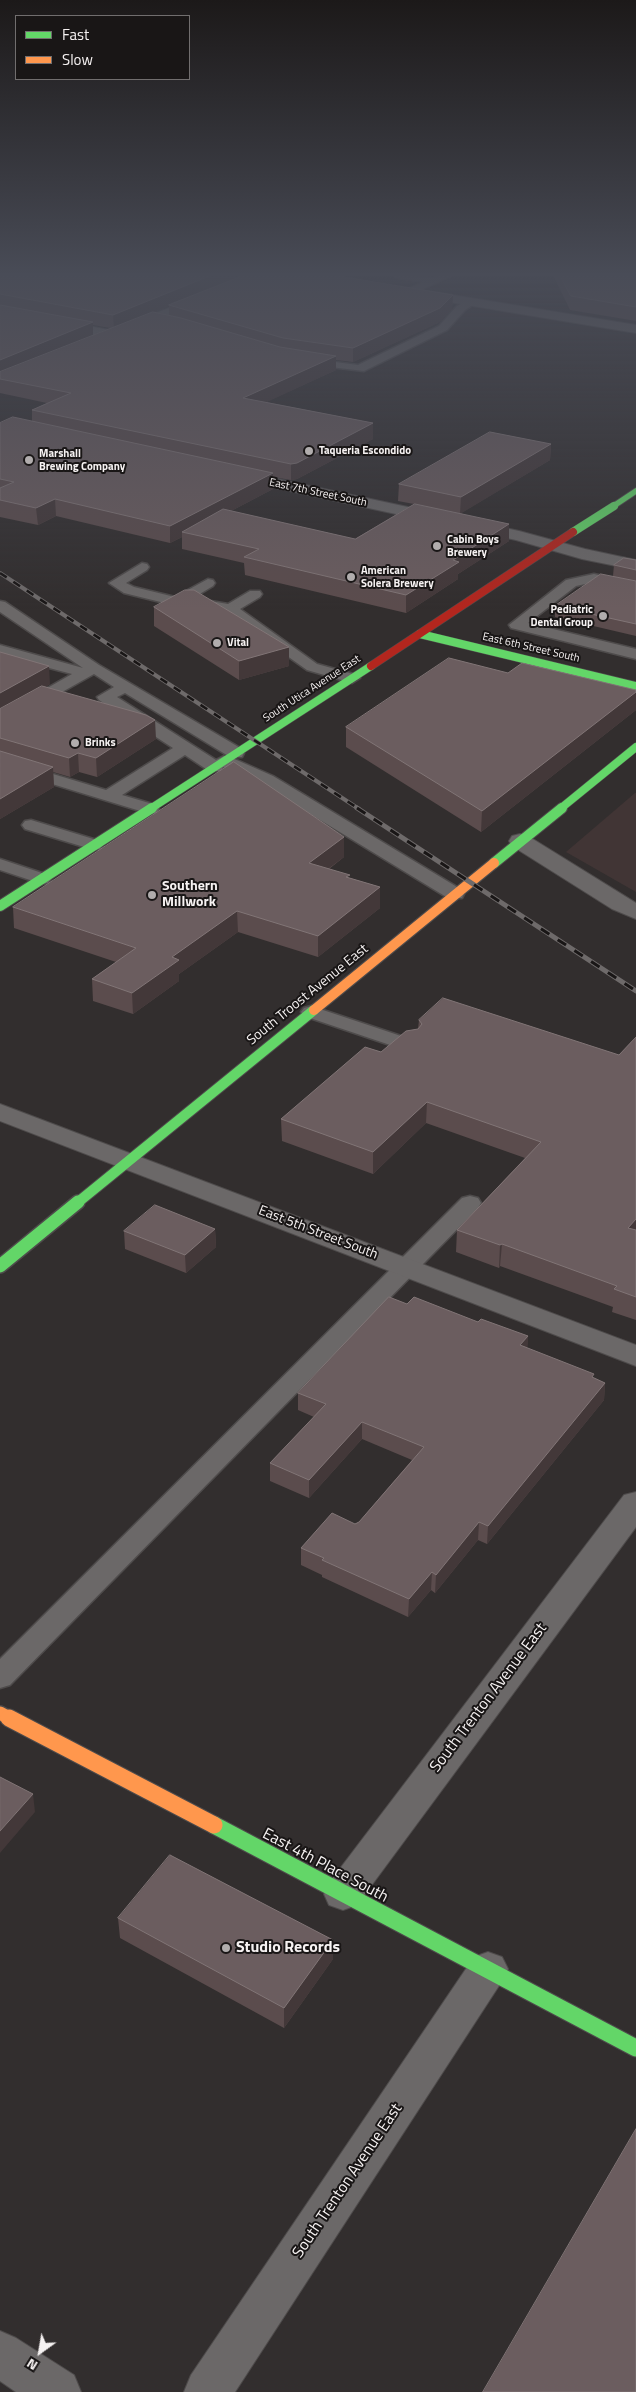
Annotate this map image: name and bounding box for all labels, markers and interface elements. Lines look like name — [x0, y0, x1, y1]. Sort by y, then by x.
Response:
legend — [15, 15, 190, 80]
text: Fast — [62, 23, 89, 46]
text: Slow — [62, 48, 93, 71]
place label: Taqueria Escondido — [319, 444, 411, 458]
marker: Taqueria Escondido — [303, 445, 315, 457]
place label: Marshall Brewing Company — [39, 447, 125, 473]
marker: Marshall Brewing Company — [23, 454, 35, 466]
street label: East 7th Street South — [268, 476, 368, 510]
place label: Cabin Boys Brewery — [447, 533, 499, 559]
marker: Cabin Boys Brewery — [431, 540, 443, 552]
place label: American Solera Brewery — [361, 564, 434, 590]
marker: American Solera Brewery — [345, 571, 357, 583]
place label: Pediatric Dental Group — [531, 603, 593, 629]
marker: Pediatric Dental Group — [597, 610, 609, 622]
street label: East 6th Street South — [481, 630, 581, 666]
place label: Vital — [227, 636, 249, 650]
marker: Vital — [211, 637, 223, 649]
street label: South Utica Avenue East — [261, 653, 363, 725]
place label: Brinks — [85, 736, 116, 750]
marker: Brinks — [69, 737, 81, 749]
place label: Southern Millwork — [162, 879, 218, 912]
marker: Southern Millwork — [146, 889, 158, 901]
street label: South Troost Avenue East — [244, 941, 372, 1049]
street label: East 5th Street South — [256, 1202, 380, 1264]
street label: South Trenton Avenue East — [427, 1620, 551, 1776]
street label: East 4th Place South — [259, 1825, 391, 1907]
place label: Studio Records — [236, 1938, 340, 1958]
marker: Studio Records — [220, 1942, 232, 1954]
street label: South Trenton Avenue East — [289, 2100, 407, 2262]
north arrow — [15, 2327, 65, 2377]
text: N — [22, 2354, 41, 2377]

